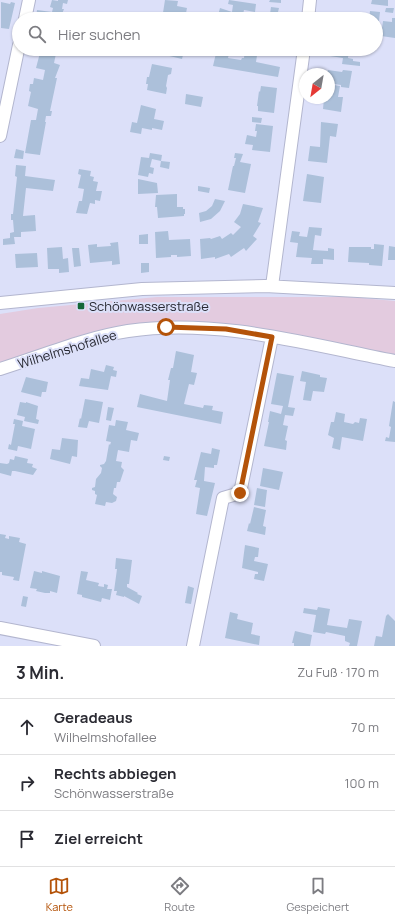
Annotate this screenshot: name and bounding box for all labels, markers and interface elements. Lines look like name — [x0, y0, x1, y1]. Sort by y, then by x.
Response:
search box — [12, 12, 383, 56]
icon: search — [26, 23, 48, 45]
text: Hier suchen — [58, 24, 140, 45]
north arrow — [299, 68, 335, 104]
place label: Schönwasserstraße — [89, 297, 209, 315]
marker: Schönwasserstraße — [76, 301, 86, 311]
route start — [157, 318, 175, 336]
street label: Wilhelmshofallee — [15, 325, 119, 373]
route end — [231, 484, 249, 502]
text: 3 Min. — [16, 661, 64, 684]
text: Zu Fuß · 170 m — [297, 663, 379, 681]
text: Geradeaus — [54, 707, 133, 728]
icon: ahead — [16, 716, 38, 738]
text: 70 m — [351, 718, 379, 736]
text: Wilhelmshofallee — [54, 728, 157, 746]
text: Rechts abbiegen — [54, 763, 176, 784]
icon: right — [16, 772, 38, 794]
text: 100 m — [344, 774, 379, 792]
text: Schönwasserstraße — [54, 784, 174, 802]
icon: arrive — [16, 828, 38, 850]
text: Ziel erreicht — [54, 828, 143, 849]
tab: Karte — [46, 875, 73, 914]
tab: Route — [164, 875, 195, 914]
tab: Gespeichert — [286, 875, 349, 914]

